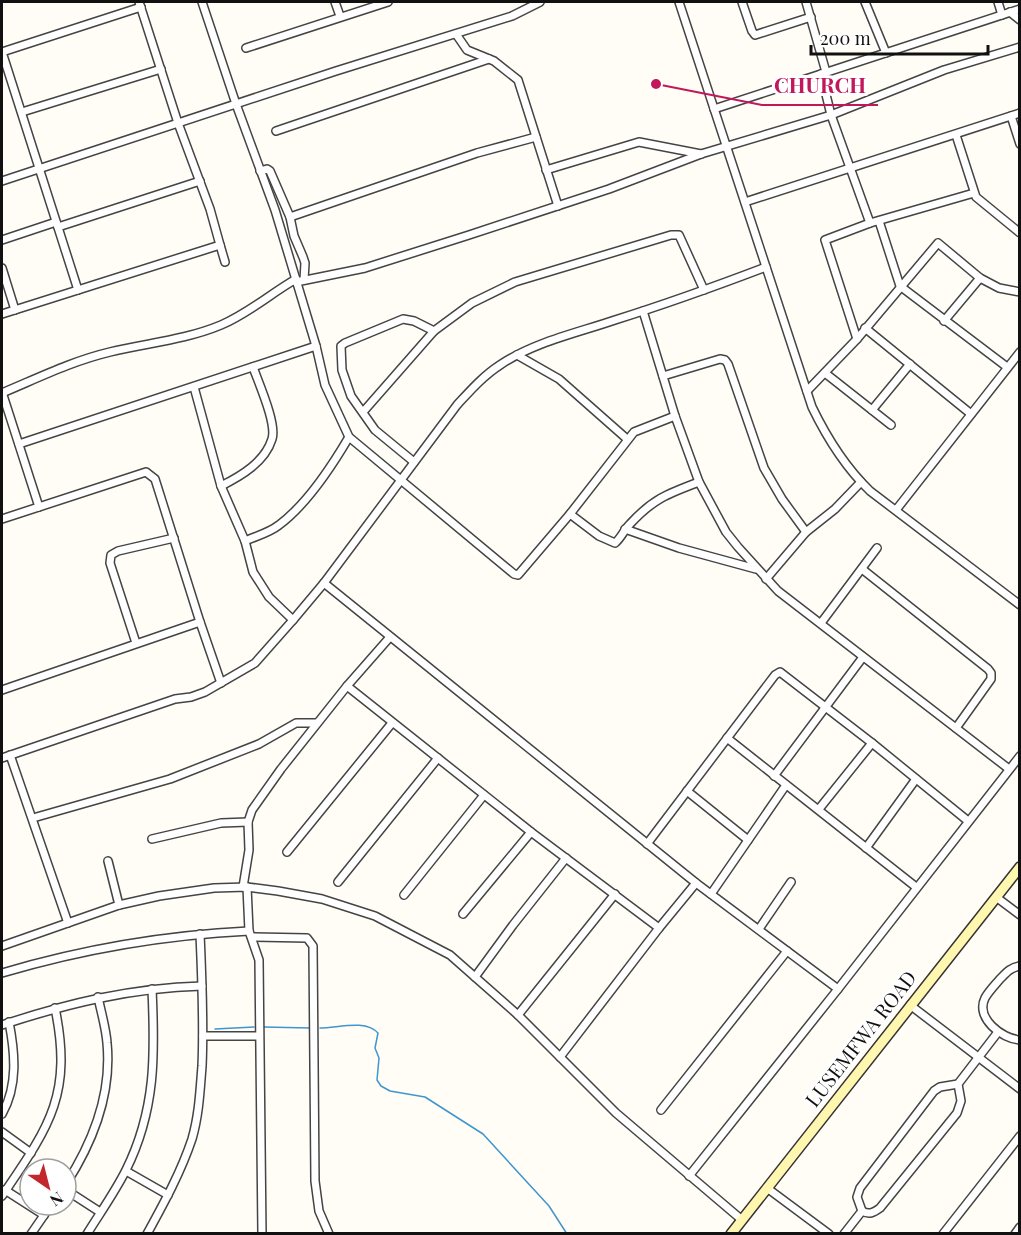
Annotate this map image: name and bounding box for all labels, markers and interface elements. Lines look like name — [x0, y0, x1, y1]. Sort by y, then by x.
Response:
scale bar — [811, 18, 988, 56]
text: 200 m — [820, 26, 871, 50]
callout: CHURCH — [762, 66, 878, 105]
text: CHURCH — [774, 70, 866, 98]
street label: LUSEMFWA ROAD — [798, 964, 922, 1112]
north arrow — [18, 1157, 78, 1217]
text: N — [46, 1188, 68, 1212]

